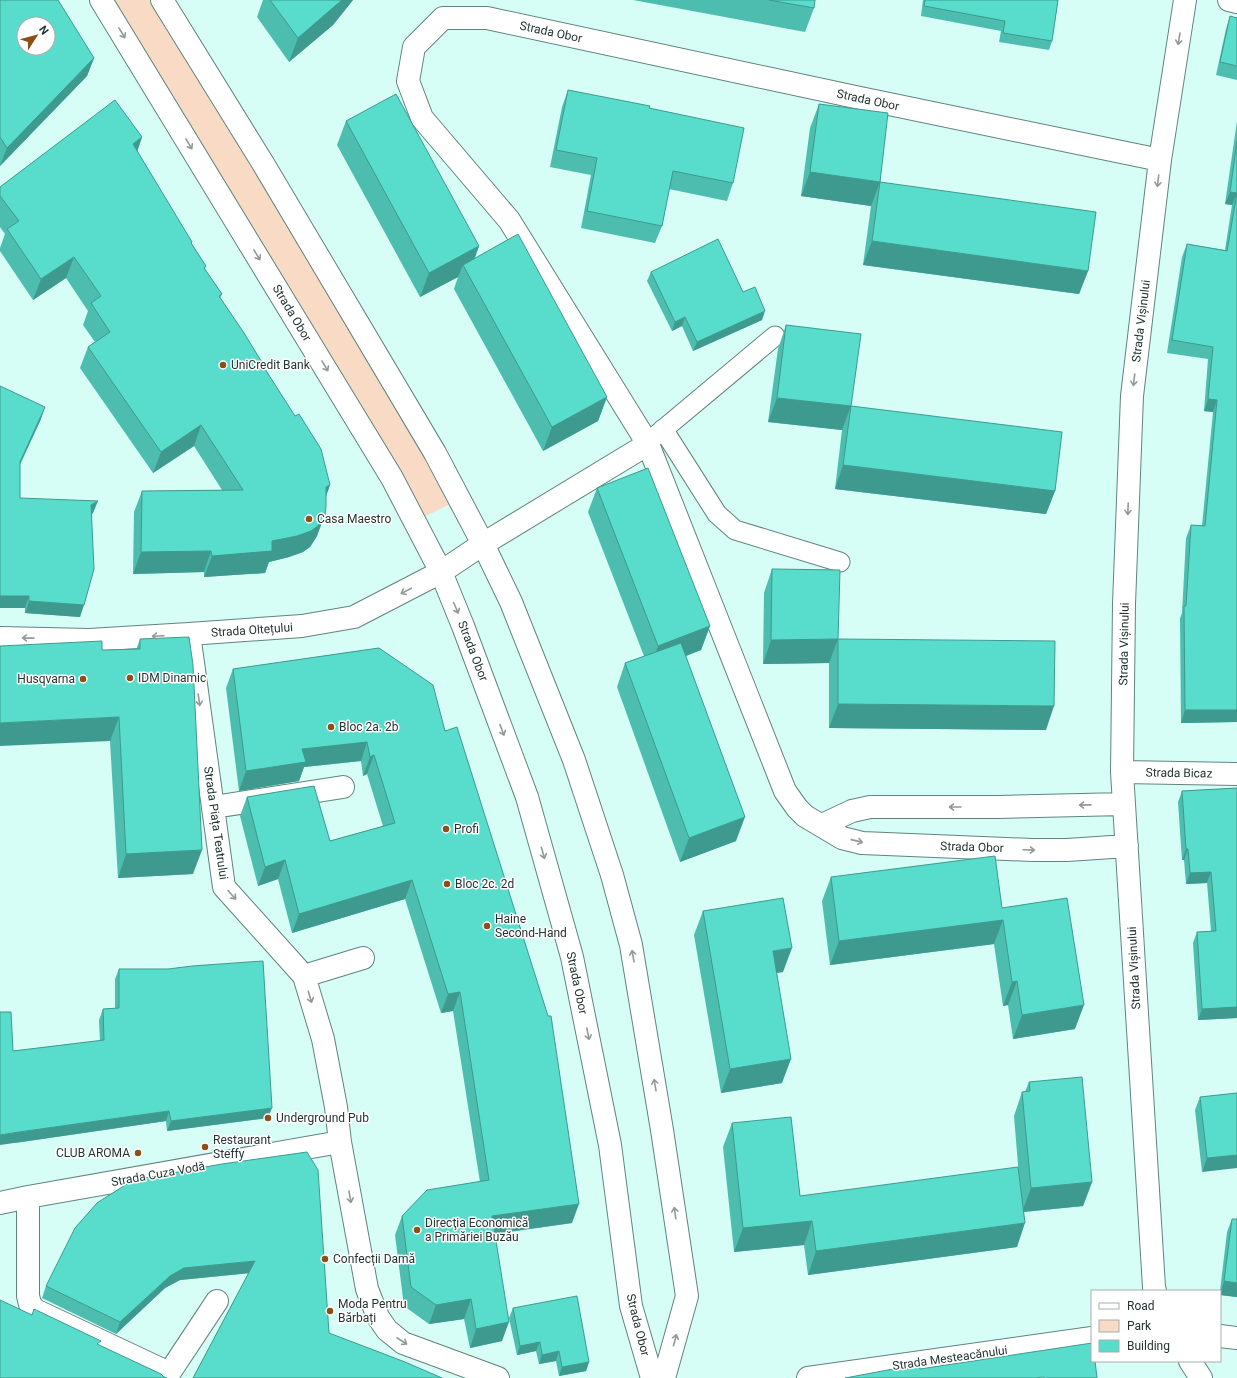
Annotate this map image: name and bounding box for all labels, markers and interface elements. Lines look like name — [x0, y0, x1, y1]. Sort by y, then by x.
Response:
north arrow — [16, 16, 56, 56]
street label: Strada Obor — [518, 19, 584, 45]
text: N — [36, 23, 51, 38]
one-way arrow — [118, 27, 126, 39]
one-way arrow — [1175, 32, 1183, 45]
street label: Strada Obor — [835, 87, 901, 113]
one-way arrow — [186, 138, 194, 150]
one-way arrow — [1154, 174, 1162, 187]
one-way arrow — [253, 249, 261, 260]
street label: Strada Vișinului — [1129, 279, 1154, 363]
street label: Strada Obor — [270, 282, 314, 344]
place label: UniCredit Bank — [231, 358, 311, 372]
marker: UniCredit Bank — [218, 360, 228, 370]
one-way arrow — [321, 360, 329, 372]
one-way arrow — [1130, 373, 1138, 386]
one-way arrow — [1124, 502, 1132, 515]
place label: Casa Maestro — [317, 512, 391, 526]
marker: Casa Maestro — [304, 514, 314, 524]
one-way arrow — [401, 587, 413, 595]
one-way arrow — [453, 602, 460, 614]
street label: Strada Vișinului — [1116, 602, 1133, 686]
street label: Strada Obor — [455, 619, 491, 683]
street label: Strada Oltețului — [211, 620, 294, 641]
one-way arrow — [152, 632, 165, 639]
one-way arrow — [22, 634, 35, 642]
place label: IDM Dinamic — [138, 671, 206, 685]
place label: Husqvarna — [17, 672, 75, 686]
marker: IDM Dinamic — [125, 673, 135, 683]
marker: Husqvarna — [78, 674, 88, 684]
one-way arrow — [195, 693, 203, 706]
place label: Bloc 2a. 2b — [339, 720, 399, 734]
marker: Bloc 2a. 2b — [326, 722, 336, 732]
one-way arrow — [499, 723, 507, 735]
street label: Strada Piața Teatrului — [200, 765, 231, 881]
street label: Strada Bicaz — [1145, 765, 1213, 781]
one-way arrow — [1079, 801, 1092, 809]
one-way arrow — [949, 803, 962, 811]
place label: Profi — [454, 822, 479, 836]
marker: Profi — [441, 824, 451, 834]
one-way arrow — [850, 838, 863, 846]
street label: Strada Obor — [940, 839, 1004, 855]
one-way arrow — [540, 846, 547, 859]
one-way arrow — [1022, 846, 1035, 853]
place label: Bloc 2c. 2d — [455, 877, 514, 891]
marker: Bloc 2c. 2d — [442, 879, 452, 889]
one-way arrow — [227, 890, 236, 900]
place label: Haine Second-Hand — [495, 912, 567, 940]
marker: Haine Second-Hand — [482, 921, 492, 931]
street label: Strada Vișinului — [1125, 926, 1144, 1010]
street label: Strada Obor — [564, 950, 590, 1016]
one-way arrow — [629, 950, 637, 963]
one-way arrow — [307, 990, 314, 1003]
one-way arrow — [584, 1027, 592, 1040]
one-way arrow — [651, 1078, 659, 1091]
place label: Underground Pub — [276, 1111, 369, 1125]
marker: Underground Pub — [263, 1113, 273, 1123]
place label: Restaurant Steffy — [213, 1133, 271, 1161]
marker: Restaurant Steffy — [200, 1142, 210, 1152]
place label: CLUB AROMA — [56, 1146, 130, 1160]
marker: CLUB AROMA — [133, 1148, 143, 1158]
street label: Strada Cuza Vodă — [110, 1159, 206, 1189]
one-way arrow — [346, 1190, 354, 1203]
one-way arrow — [671, 1207, 679, 1220]
place label: Direcţia Economică a Primăriei Buzău — [425, 1216, 528, 1244]
marker: Direcţia Economică a Primăriei Buzău — [412, 1225, 422, 1235]
place label: Confecții Damă — [333, 1252, 415, 1267]
marker: Confecții Damă — [320, 1254, 330, 1264]
legend — [1091, 1290, 1221, 1362]
street label: Strada Obor — [624, 1292, 652, 1358]
place label: Moda Pentru Bărbați — [338, 1297, 407, 1326]
text: Road — [1127, 1299, 1155, 1313]
marker: Moda Pentru Bărbați — [325, 1306, 335, 1316]
text: Park — [1127, 1319, 1152, 1333]
one-way arrow — [672, 1334, 679, 1347]
one-way arrow — [396, 1337, 408, 1345]
text: Building — [1127, 1339, 1170, 1353]
street label: Strada Mesteacănului — [892, 1343, 1009, 1373]

